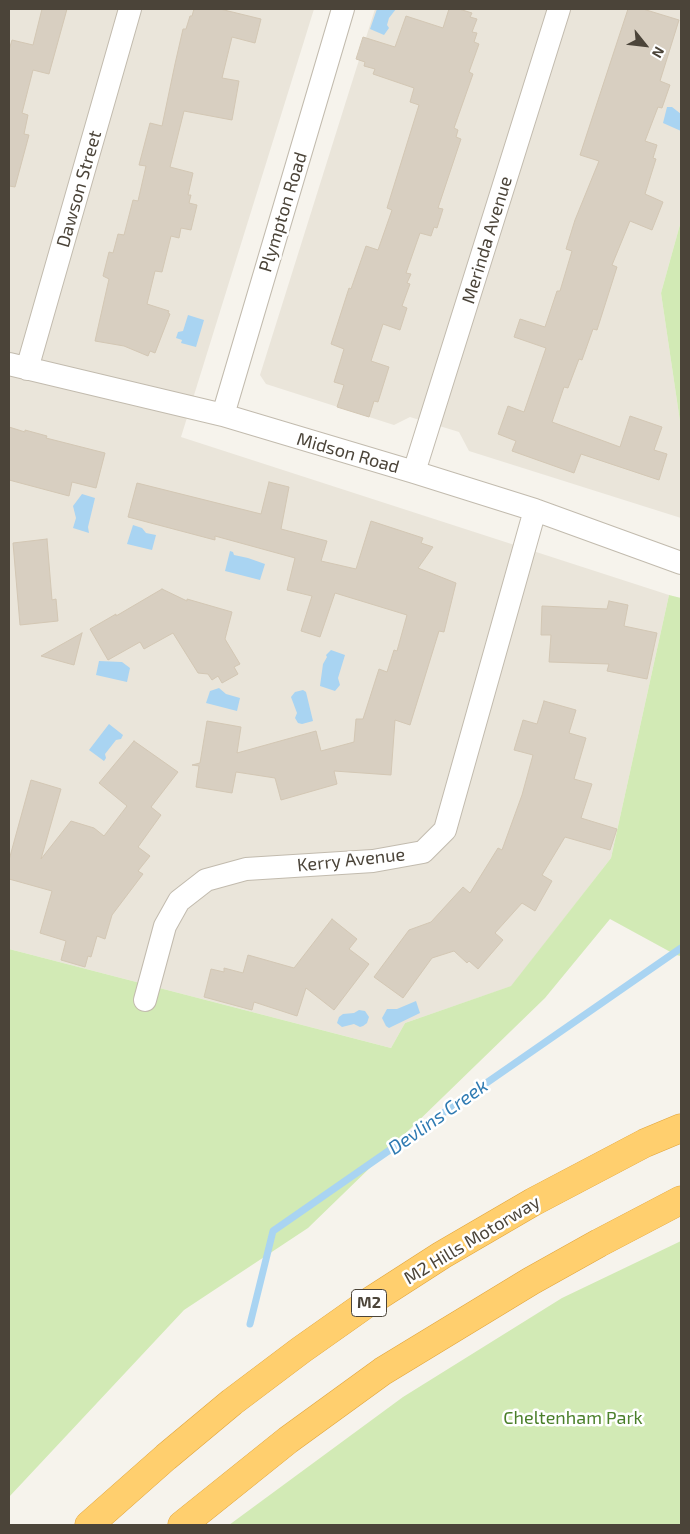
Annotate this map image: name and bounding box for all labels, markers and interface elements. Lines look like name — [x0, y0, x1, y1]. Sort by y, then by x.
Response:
north arrow — [620, 20, 670, 70]
text: N — [649, 44, 668, 61]
street label: Dawson Street — [52, 128, 106, 250]
street label: Plympton Road — [255, 149, 311, 275]
street label: Merinda Avenue — [457, 174, 517, 306]
street label: Midson Road — [294, 428, 402, 478]
street label: Kerry Avenue — [296, 844, 406, 876]
water label: Devlins Creek — [384, 1074, 492, 1160]
street label: M2 Hills Motorway — [400, 1191, 544, 1289]
road number: M2 — [352, 1290, 386, 1316]
park label: Cheltenham Park — [503, 1407, 643, 1429]

